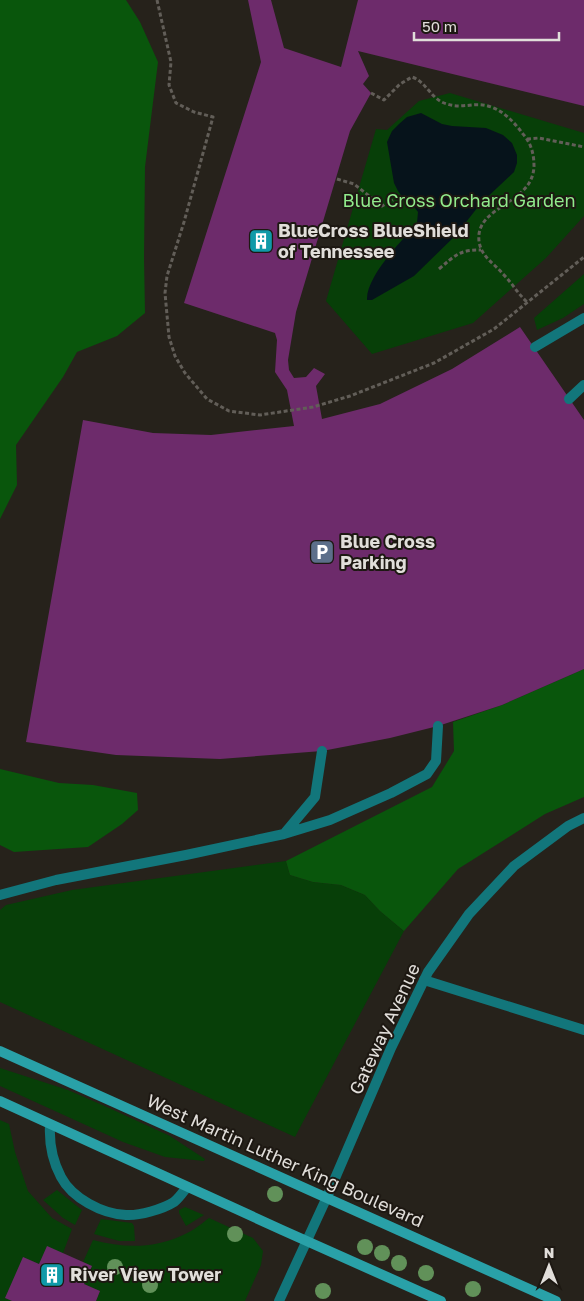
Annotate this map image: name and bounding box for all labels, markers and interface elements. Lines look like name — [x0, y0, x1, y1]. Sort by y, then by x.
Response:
scale bar — [414, 10, 559, 42]
text: 50 m — [422, 17, 457, 35]
park label: Blue Cross Orchard Garden — [342, 189, 576, 211]
place label: BlueCross BlueShield of Tennessee — [278, 219, 469, 262]
building icon: BlueCross BlueShield of Tennessee — [248, 228, 274, 254]
place label: Blue Cross Parking — [340, 530, 435, 573]
parking icon: Blue Cross Parking — [309, 539, 335, 565]
street label: Gateway Avenue — [344, 959, 424, 1098]
street label: West Martin Luther King Boulevard — [144, 1089, 427, 1231]
north arrow — [524, 1241, 574, 1291]
text: N — [544, 1244, 554, 1261]
building icon: River View Tower — [39, 1262, 65, 1288]
place label: River View Tower — [70, 1263, 221, 1285]

